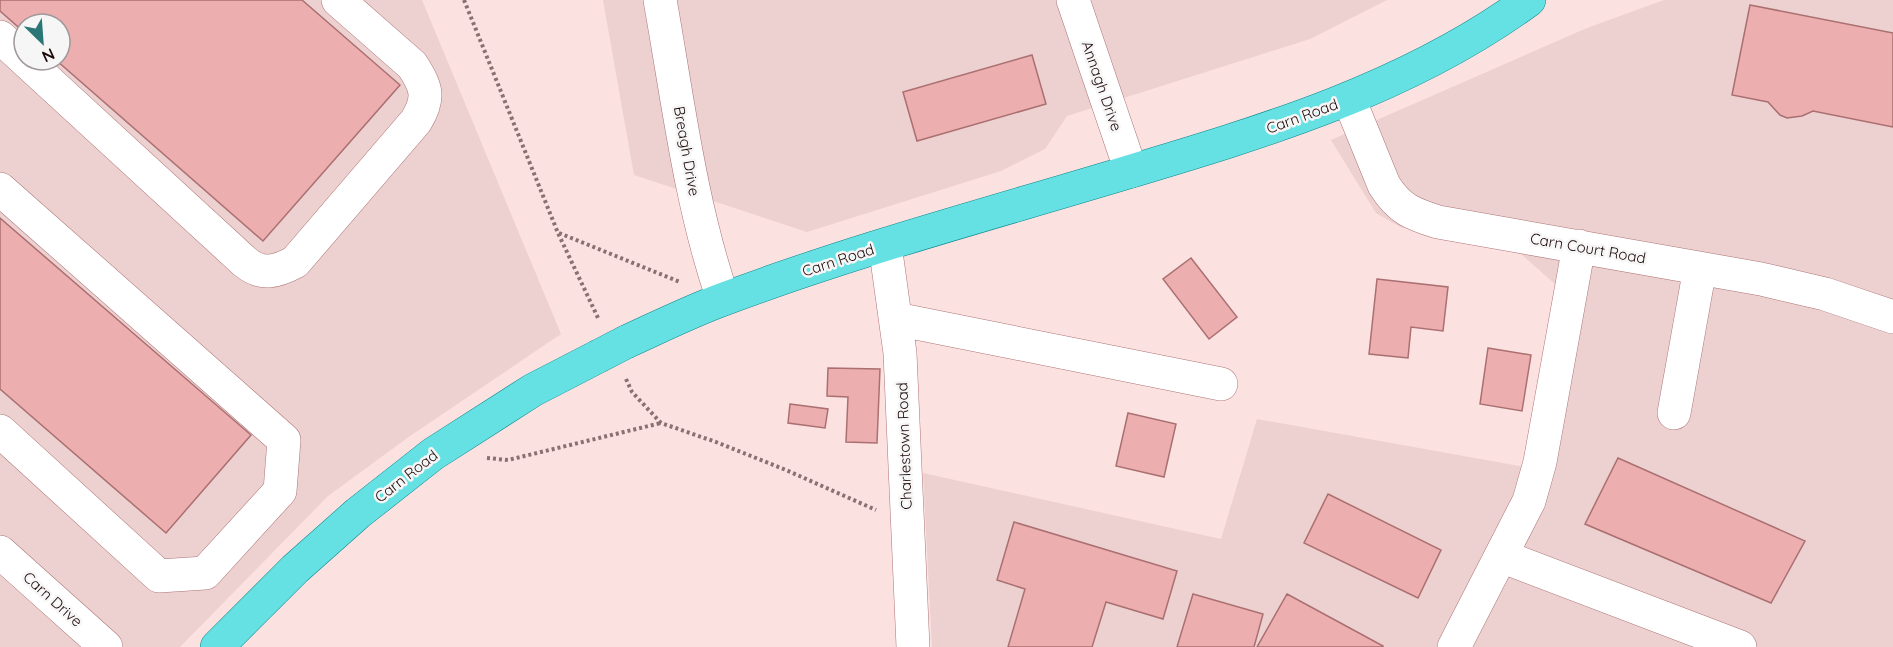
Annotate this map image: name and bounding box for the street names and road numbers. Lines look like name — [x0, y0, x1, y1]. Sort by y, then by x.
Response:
street label: Annagh Drive — [1078, 38, 1126, 134]
street label: Carn Road — [1264, 94, 1340, 138]
street label: Breagh Drive — [670, 105, 704, 197]
street label: Carn Court Road — [1529, 228, 1647, 268]
street label: Carn Road — [800, 239, 876, 281]
street label: Charlestown Road — [892, 382, 916, 510]
street label: Carn Road — [371, 446, 441, 506]
street label: Carn Drive — [19, 567, 87, 631]

